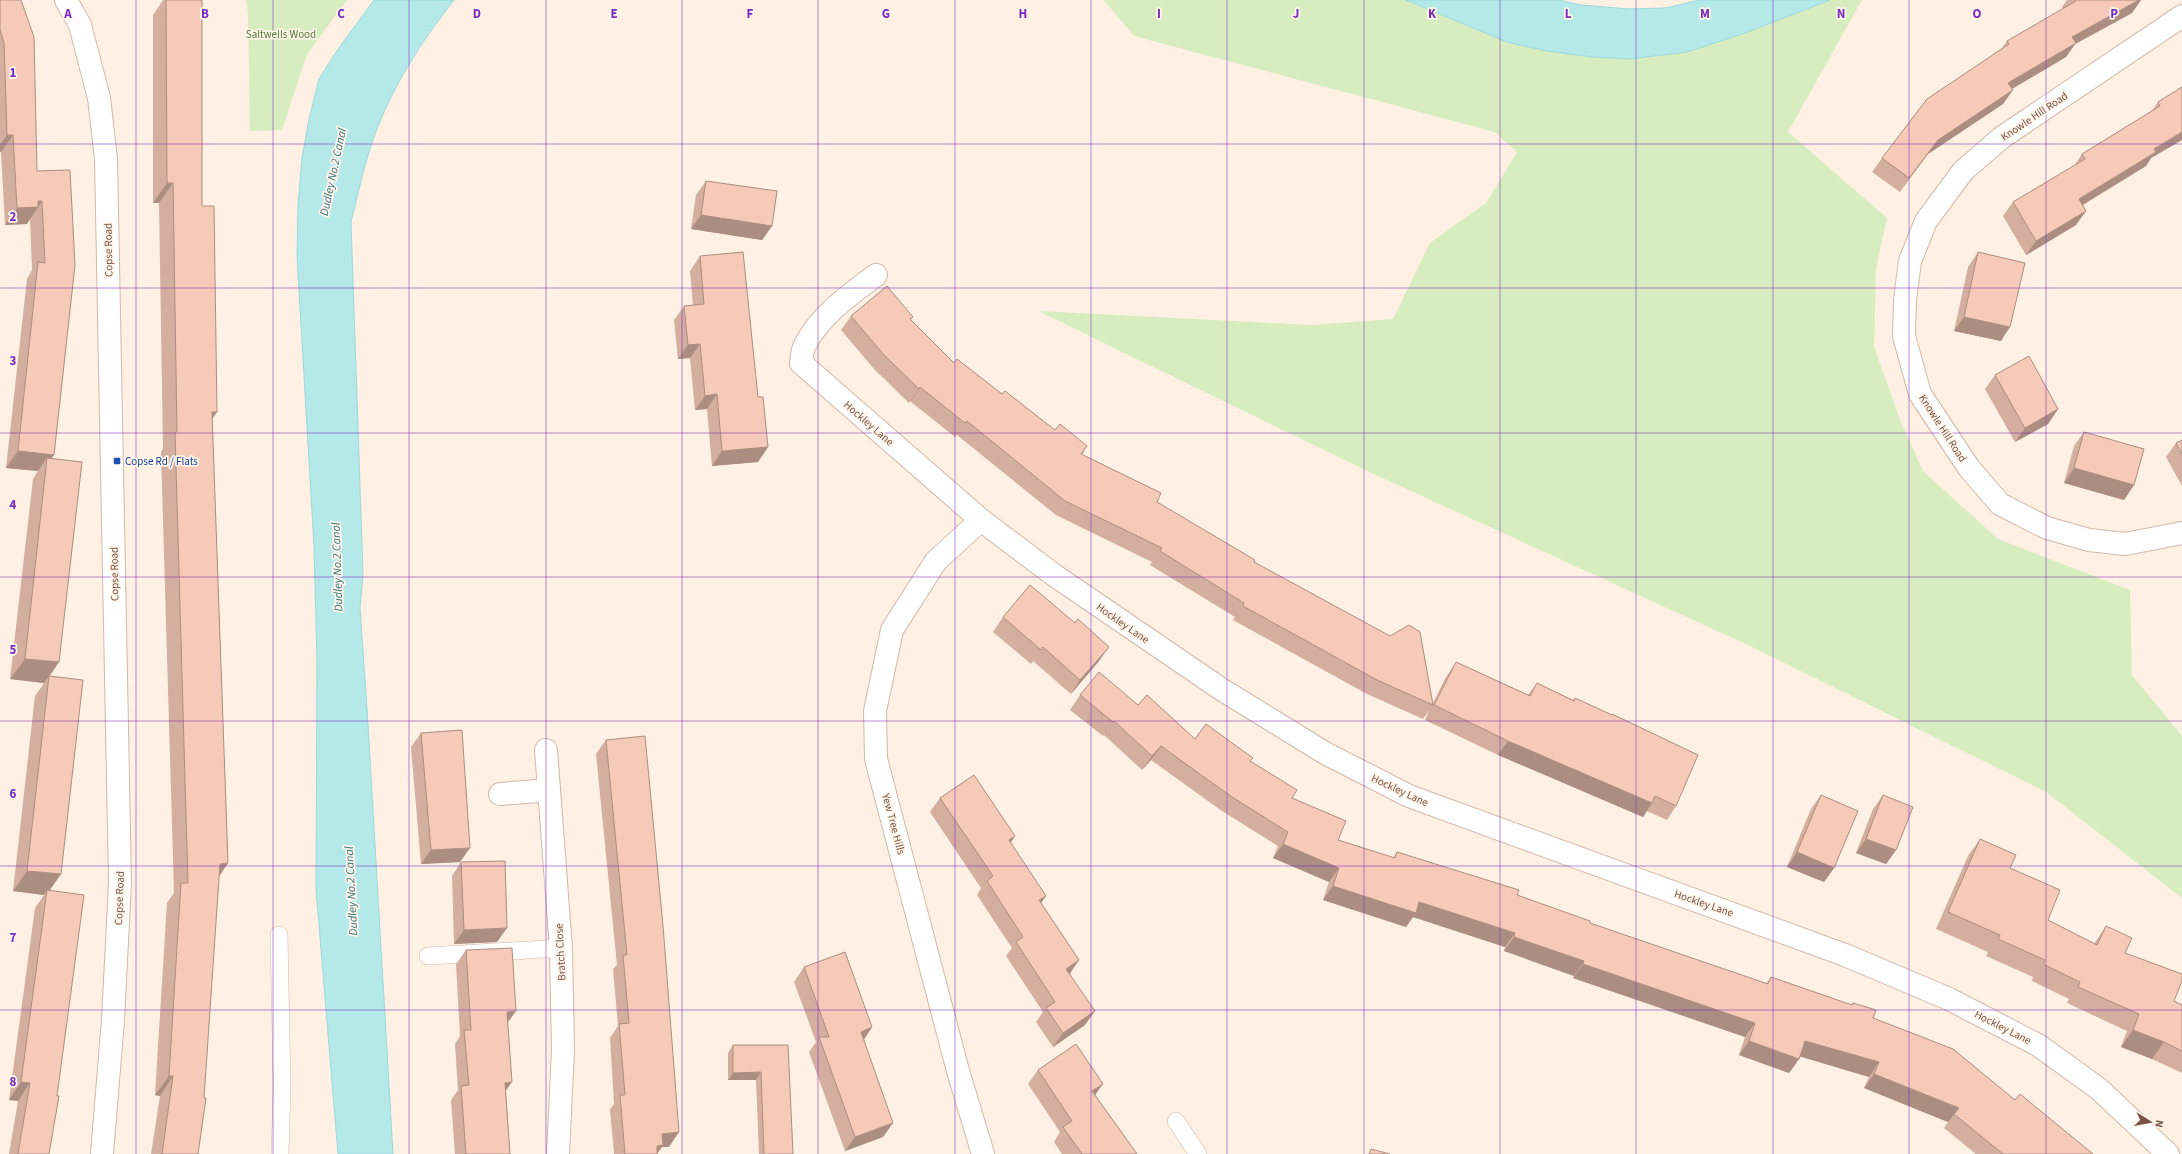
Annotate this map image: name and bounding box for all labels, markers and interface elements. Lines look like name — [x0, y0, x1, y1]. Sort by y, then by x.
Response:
text: A — [63, 5, 72, 23]
text: B — [201, 5, 209, 23]
text: C — [337, 5, 345, 23]
text: D — [473, 5, 481, 23]
text: E — [610, 5, 618, 23]
text: F — [747, 5, 754, 23]
text: G — [882, 5, 890, 23]
text: H — [1019, 5, 1027, 23]
text: I — [1157, 5, 1161, 23]
text: J — [1293, 5, 1299, 23]
text: K — [1428, 5, 1437, 23]
text: L — [1565, 5, 1572, 23]
text: M — [1700, 5, 1710, 23]
text: N — [1837, 5, 1845, 23]
text: O — [1973, 5, 1982, 23]
text: P — [2110, 5, 2118, 23]
park label: Saltwells Wood — [246, 27, 316, 42]
text: 1 — [10, 64, 17, 82]
street label: Knowle Hill Road — [1998, 88, 2071, 144]
water label: Dudley No.2 Canal — [316, 127, 351, 218]
text: 2 — [10, 208, 17, 226]
street label: Copse Road — [101, 223, 116, 277]
text: 3 — [10, 352, 17, 370]
street label: Knowle Hill Road — [1915, 391, 1970, 465]
street label: Hockley Lane — [840, 398, 897, 450]
place label: Copse Rd / Flats — [125, 454, 198, 469]
marker: Copse Rd / Flats — [112, 456, 122, 466]
text: 4 — [10, 496, 17, 514]
water label: Dudley No.2 Canal — [327, 522, 348, 612]
street label: Copse Road — [107, 547, 122, 601]
street label: Hockley Lane — [1093, 600, 1153, 648]
text: 5 — [10, 641, 17, 659]
street label: Hockley Lane — [1369, 771, 1431, 810]
text: 6 — [10, 785, 17, 803]
street label: Yew Tree Hills — [878, 791, 909, 857]
water label: Dudley No.2 Canal — [341, 846, 362, 936]
street label: Copse Road — [111, 871, 128, 925]
street label: Hockley Lane — [1672, 886, 1736, 921]
street label: Bratch Close — [551, 922, 569, 981]
text: 7 — [10, 929, 17, 947]
street label: Hockley Lane — [1972, 1007, 2034, 1048]
text: 8 — [10, 1073, 17, 1091]
north arrow — [2130, 1102, 2170, 1142]
text: N — [2151, 1119, 2167, 1129]

